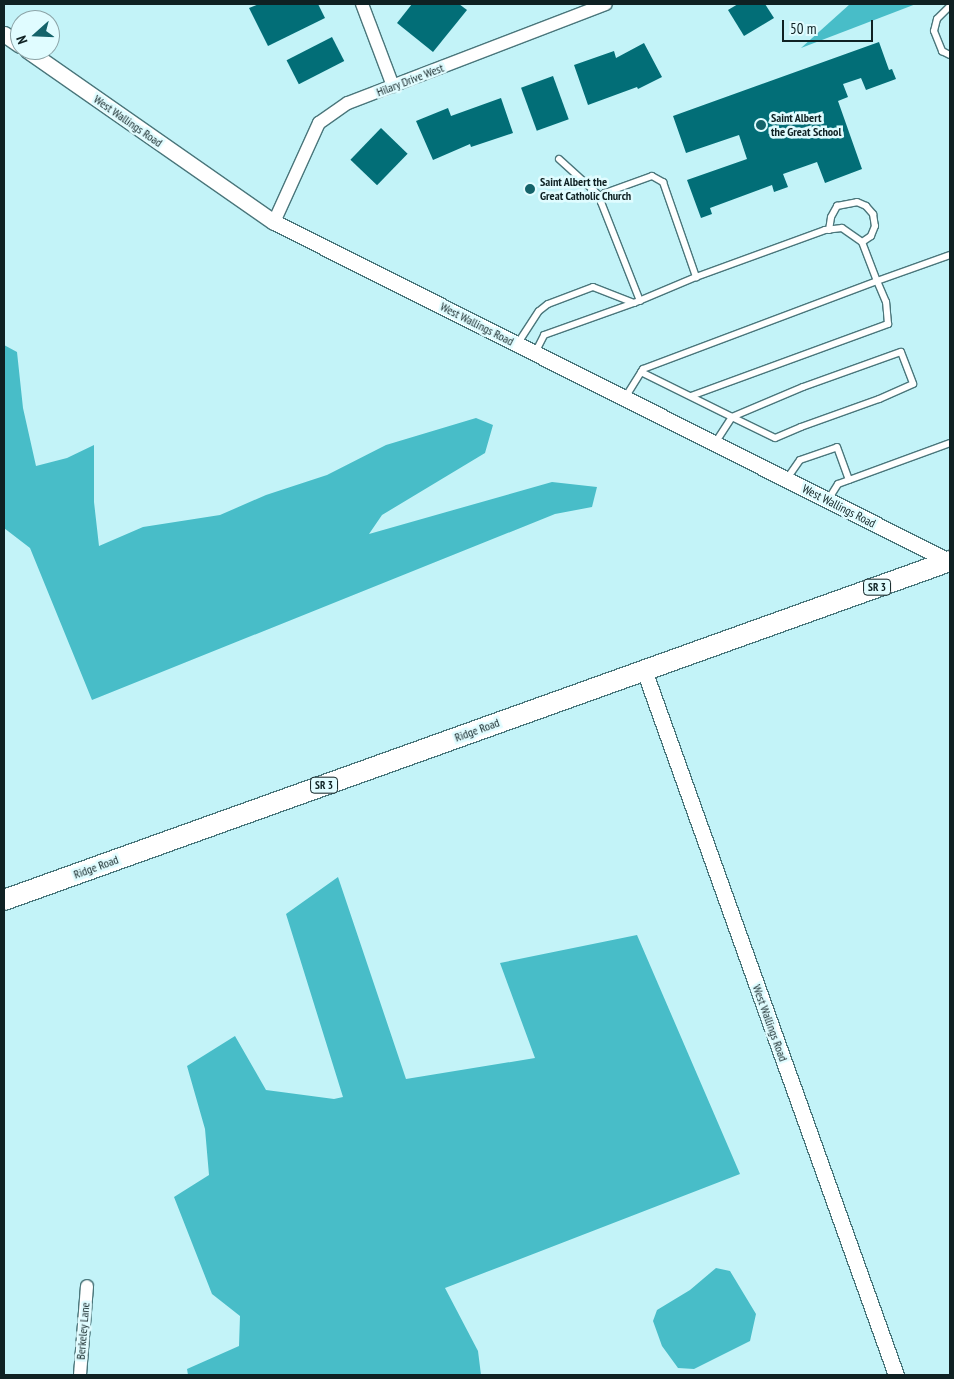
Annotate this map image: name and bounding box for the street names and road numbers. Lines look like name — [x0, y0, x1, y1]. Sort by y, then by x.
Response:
street label: Hilary Drive West — [374, 61, 446, 99]
street label: West Wallings Road — [91, 92, 165, 150]
street label: West Wallings Road — [438, 299, 516, 349]
street label: West Wallings Road — [800, 481, 878, 531]
road number: SR 3 — [862, 578, 892, 596]
street label: Ridge Road — [453, 715, 501, 745]
road number: SR 3 — [309, 776, 339, 794]
street label: Ridge Road — [72, 852, 120, 882]
street label: West Wallings Road — [749, 983, 791, 1063]
street label: Berkeley Lane — [73, 1302, 93, 1360]

